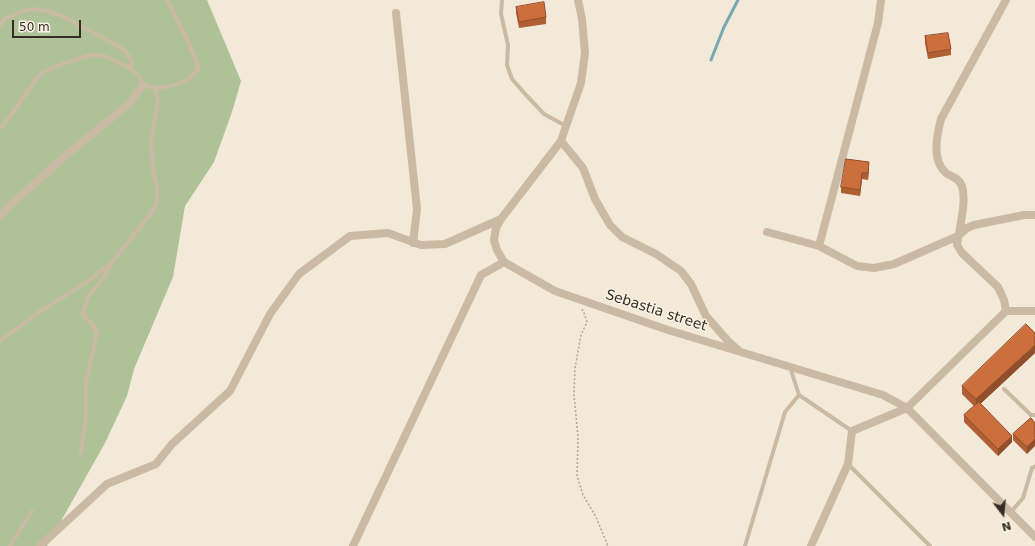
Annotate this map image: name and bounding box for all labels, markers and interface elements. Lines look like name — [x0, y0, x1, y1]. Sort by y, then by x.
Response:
scale bar — [14, 12, 83, 38]
text: 50 m — [19, 20, 50, 34]
street label: Sebastia street — [603, 287, 709, 335]
north arrow — [983, 494, 1023, 534]
text: N — [1000, 518, 1013, 534]

